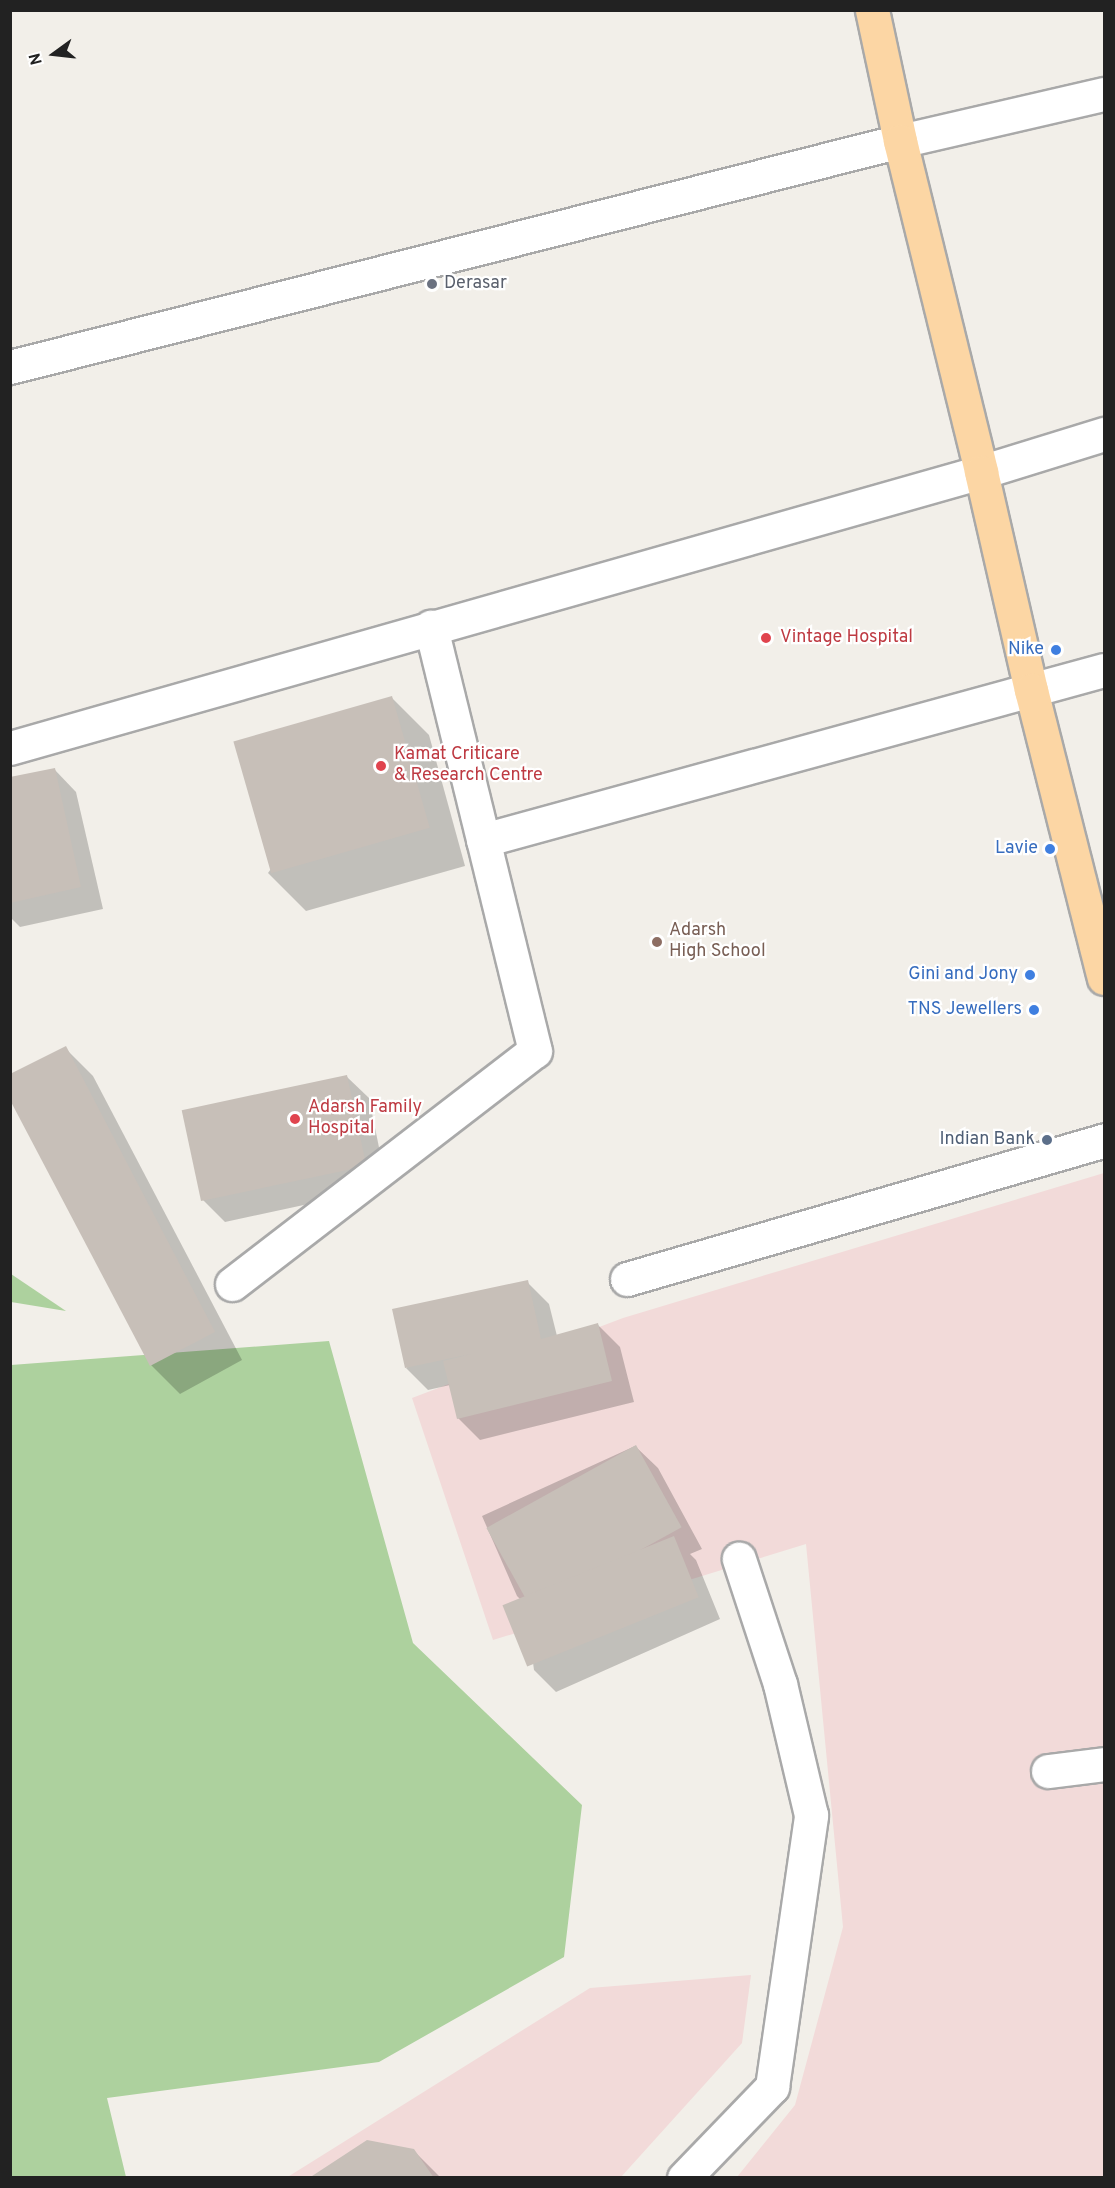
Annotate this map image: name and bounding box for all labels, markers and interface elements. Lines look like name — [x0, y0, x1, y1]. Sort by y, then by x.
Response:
north arrow — [24, 24, 84, 84]
text: N — [25, 51, 48, 67]
place label: Derasar — [444, 273, 507, 295]
marker: Derasar — [425, 277, 439, 291]
place label: Vintage Hospital — [780, 627, 913, 649]
marker: Vintage Hospital — [757, 629, 775, 647]
place label: Nike — [1008, 639, 1044, 661]
marker: Nike — [1049, 643, 1063, 657]
place label: Kamat Criticare & Research Centre — [394, 745, 543, 788]
marker: Kamat Criticare & Research Centre — [372, 757, 390, 775]
place label: Lavie — [995, 838, 1038, 860]
marker: Lavie — [1043, 842, 1057, 856]
place label: Adarsh High School — [669, 921, 766, 964]
marker: Adarsh High School — [650, 935, 664, 949]
place label: Gini and Jony — [908, 964, 1018, 986]
marker: Gini and Jony — [1023, 968, 1037, 982]
place label: TNS Jewellers — [908, 999, 1022, 1021]
marker: TNS Jewellers — [1027, 1003, 1041, 1017]
place label: Adarsh Family Hospital — [308, 1098, 422, 1140]
marker: Adarsh Family Hospital — [286, 1110, 304, 1128]
place label: Indian Bank — [939, 1129, 1035, 1151]
marker: Indian Bank — [1040, 1133, 1054, 1147]

